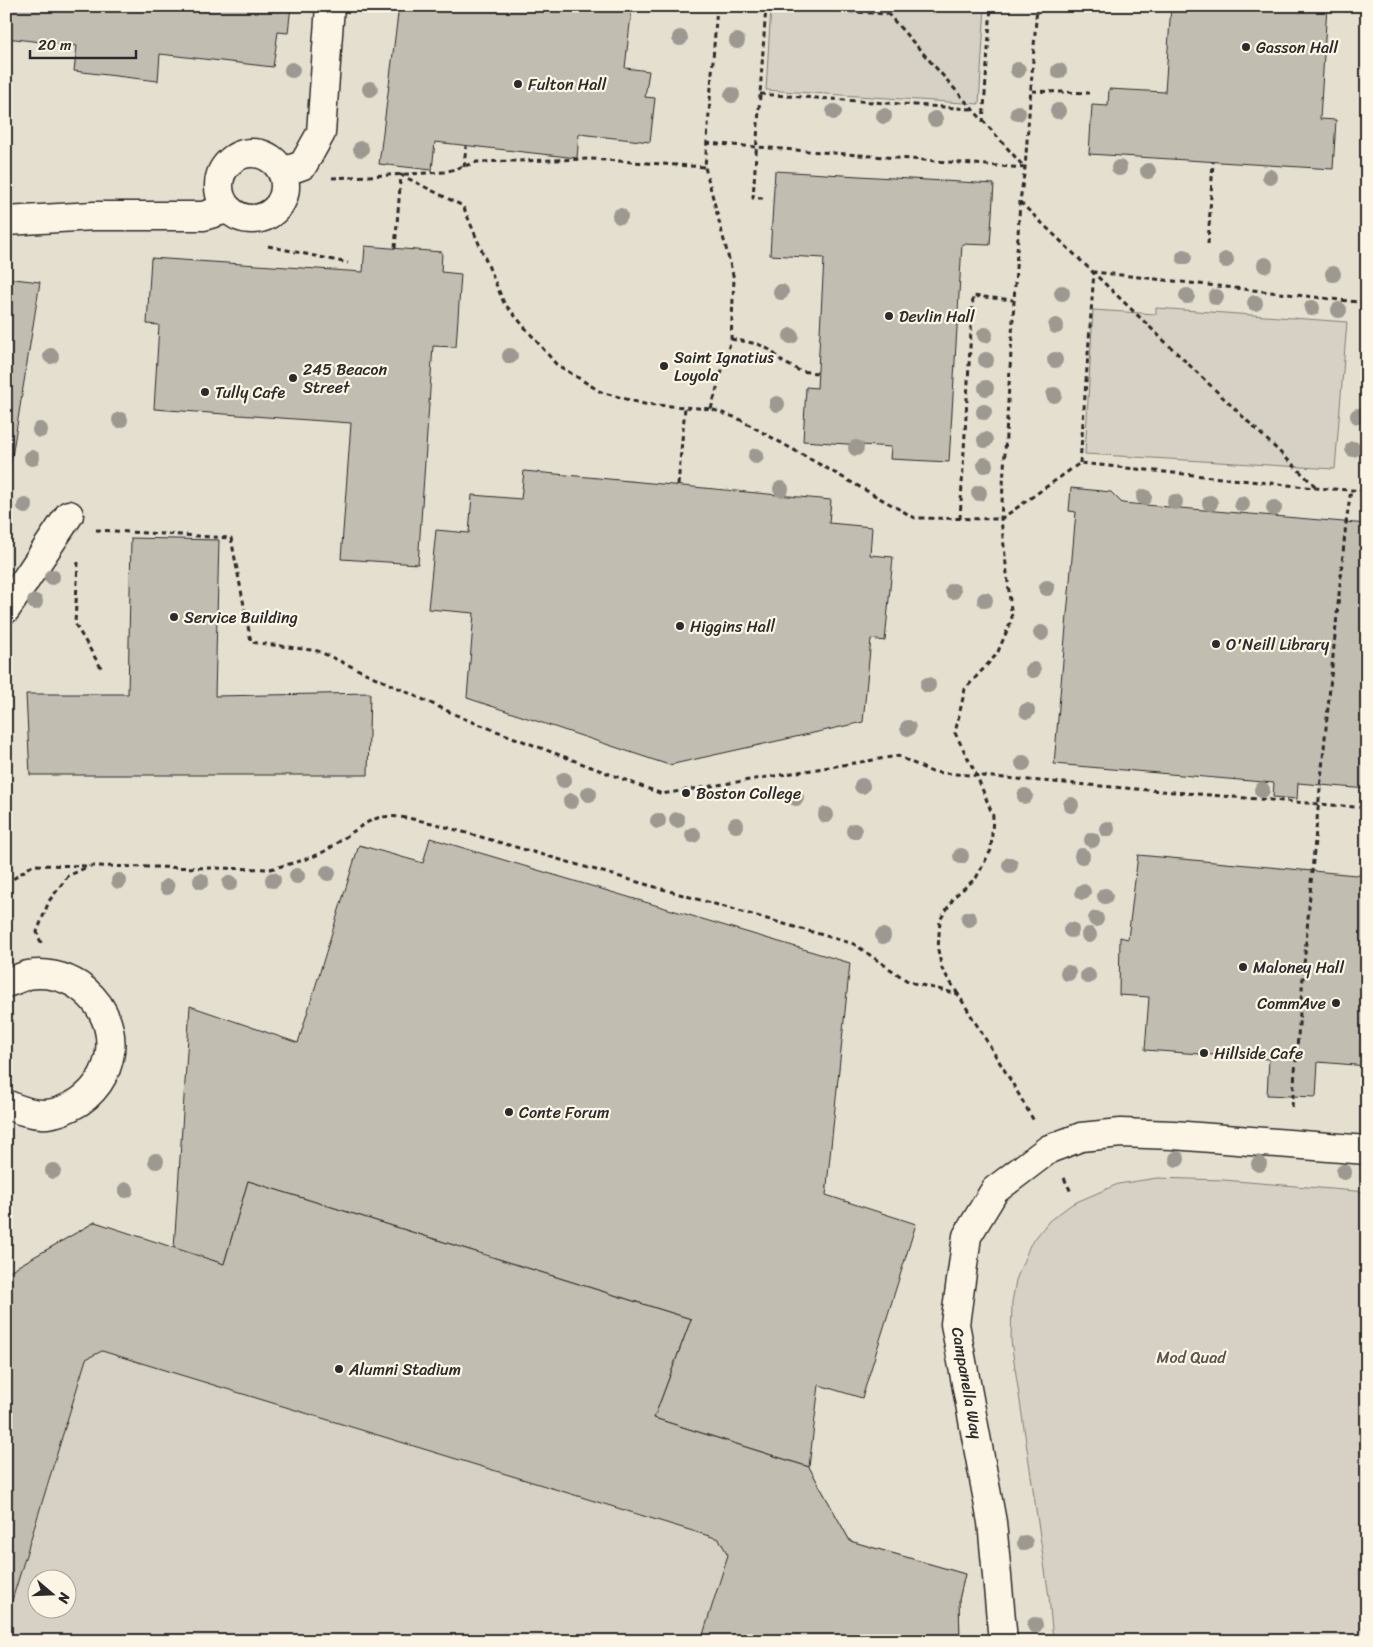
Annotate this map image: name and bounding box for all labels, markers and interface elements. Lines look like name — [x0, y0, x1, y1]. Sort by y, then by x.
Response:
scale bar — [30, 28, 136, 60]
text: 20 m — [38, 32, 72, 58]
place label: Gasson Hall — [1256, 33, 1339, 62]
marker: Gasson Hall — [1240, 41, 1252, 53]
place label: Fulton Hall — [528, 70, 607, 99]
marker: Fulton Hall — [512, 78, 524, 90]
place label: Devlin Hall — [899, 302, 975, 331]
marker: Devlin Hall — [883, 310, 895, 322]
place label: Saint Ignatius Loyola — [674, 343, 774, 390]
place label: 245 Beacon Street — [303, 355, 387, 402]
marker: Saint Ignatius Loyola — [658, 360, 670, 372]
marker: 245 Beacon Street — [287, 372, 299, 384]
place label: Tully Cafe — [215, 378, 286, 407]
marker: Tully Cafe — [199, 386, 211, 398]
place label: Service Building — [184, 603, 298, 632]
marker: Service Building — [168, 611, 180, 623]
place label: Higgins Hall — [690, 612, 775, 641]
marker: Higgins Hall — [674, 620, 686, 632]
place label: O'Neill Library — [1226, 630, 1330, 659]
marker: O'Neill Library — [1210, 638, 1222, 650]
place label: Boston College — [696, 779, 801, 808]
marker: Boston College — [680, 787, 692, 799]
place label: Maloney Hall — [1253, 953, 1344, 982]
marker: Maloney Hall — [1237, 961, 1249, 973]
place label: CommAve — [1257, 989, 1326, 1018]
marker: CommAve — [1330, 997, 1342, 1009]
place label: Hillside Cafe — [1214, 1039, 1303, 1068]
marker: Hillside Cafe — [1198, 1047, 1210, 1059]
place label: Conte Forum — [519, 1098, 609, 1127]
marker: Conte Forum — [503, 1106, 515, 1118]
street label: Campanella Way — [943, 1325, 991, 1442]
park label: Mod Quad — [1156, 1343, 1227, 1372]
place label: Alumni Stadium — [348, 1355, 461, 1384]
marker: Alumni Stadium — [333, 1363, 345, 1375]
north arrow — [28, 1570, 78, 1620]
text: N — [50, 1588, 78, 1607]

